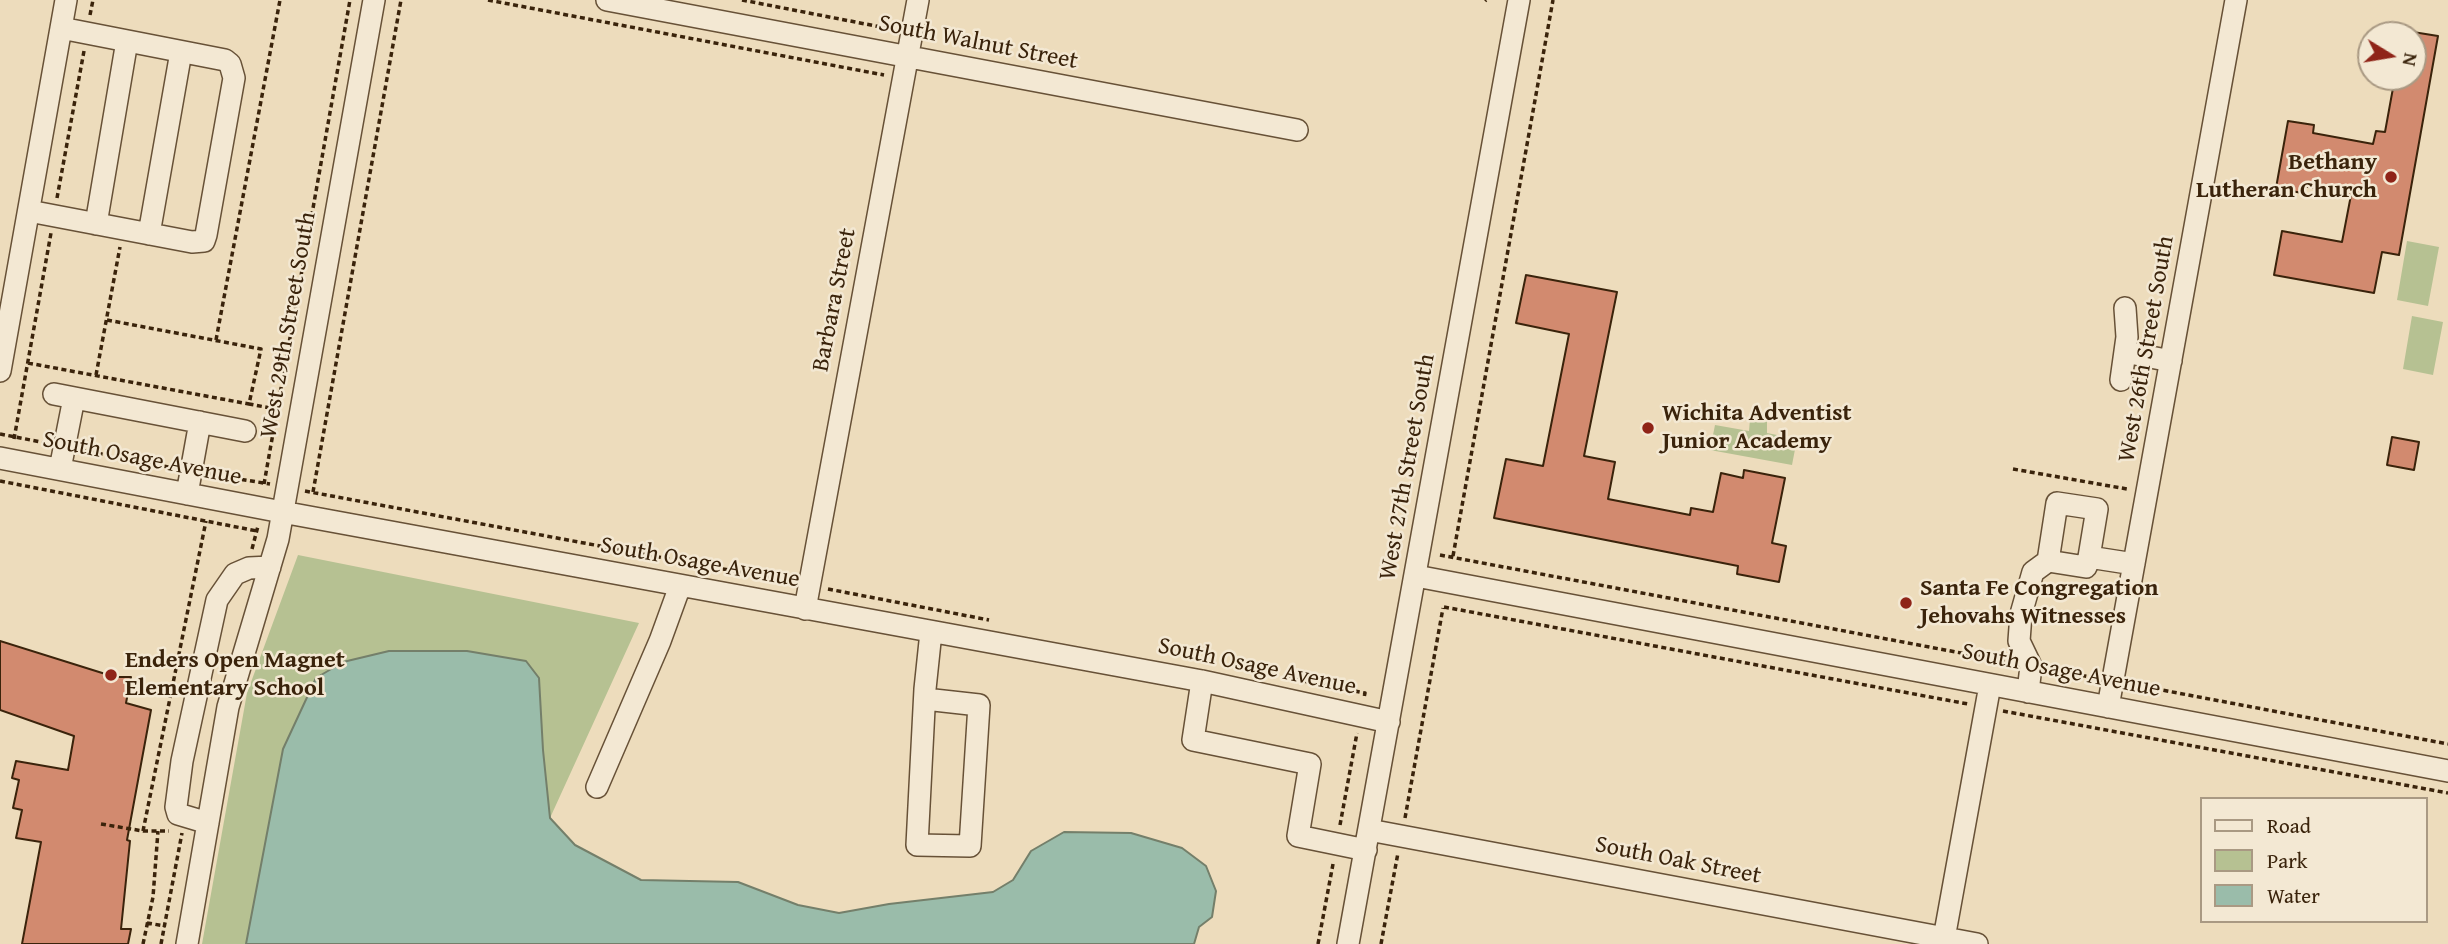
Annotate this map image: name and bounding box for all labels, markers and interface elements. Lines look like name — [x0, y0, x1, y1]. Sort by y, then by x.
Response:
street label: South Walnut Street — [876, 10, 1080, 76]
north arrow — [2357, 21, 2427, 91]
text: N — [2396, 51, 2426, 69]
place label: Bethany Lutheran Church — [2196, 149, 2377, 205]
marker: Bethany Lutheran Church — [2383, 169, 2399, 185]
street label: West 29th Street South — [255, 210, 323, 440]
street label: Barbara Street — [807, 226, 863, 374]
street label: West 26th Street South — [2113, 234, 2181, 464]
street label: West 27th Street South — [1374, 352, 1442, 582]
place label: Wichita Adventist Junior Academy — [1662, 400, 1852, 456]
marker: Wichita Adventist Junior Academy — [1640, 420, 1656, 436]
street label: South Osage Avenue — [40, 426, 244, 492]
street label: South Osage Avenue — [598, 531, 802, 595]
place label: Santa Fe Congregation Jehovahs Witnesses — [1920, 575, 2158, 631]
marker: Santa Fe Congregation Jehovahs Witnesses — [1898, 595, 1914, 611]
street label: South Osage Avenue — [1155, 632, 1359, 702]
street label: South Osage Avenue — [1959, 638, 2163, 704]
place label: Enders Open Magnet Elementary School — [125, 647, 345, 703]
marker: Enders Open Magnet Elementary School — [103, 667, 119, 683]
legend — [2200, 797, 2427, 923]
text: Road — [2267, 810, 2311, 841]
street label: South Oak Street — [1593, 831, 1763, 891]
text: Park — [2267, 845, 2308, 876]
text: Water — [2267, 880, 2320, 911]

